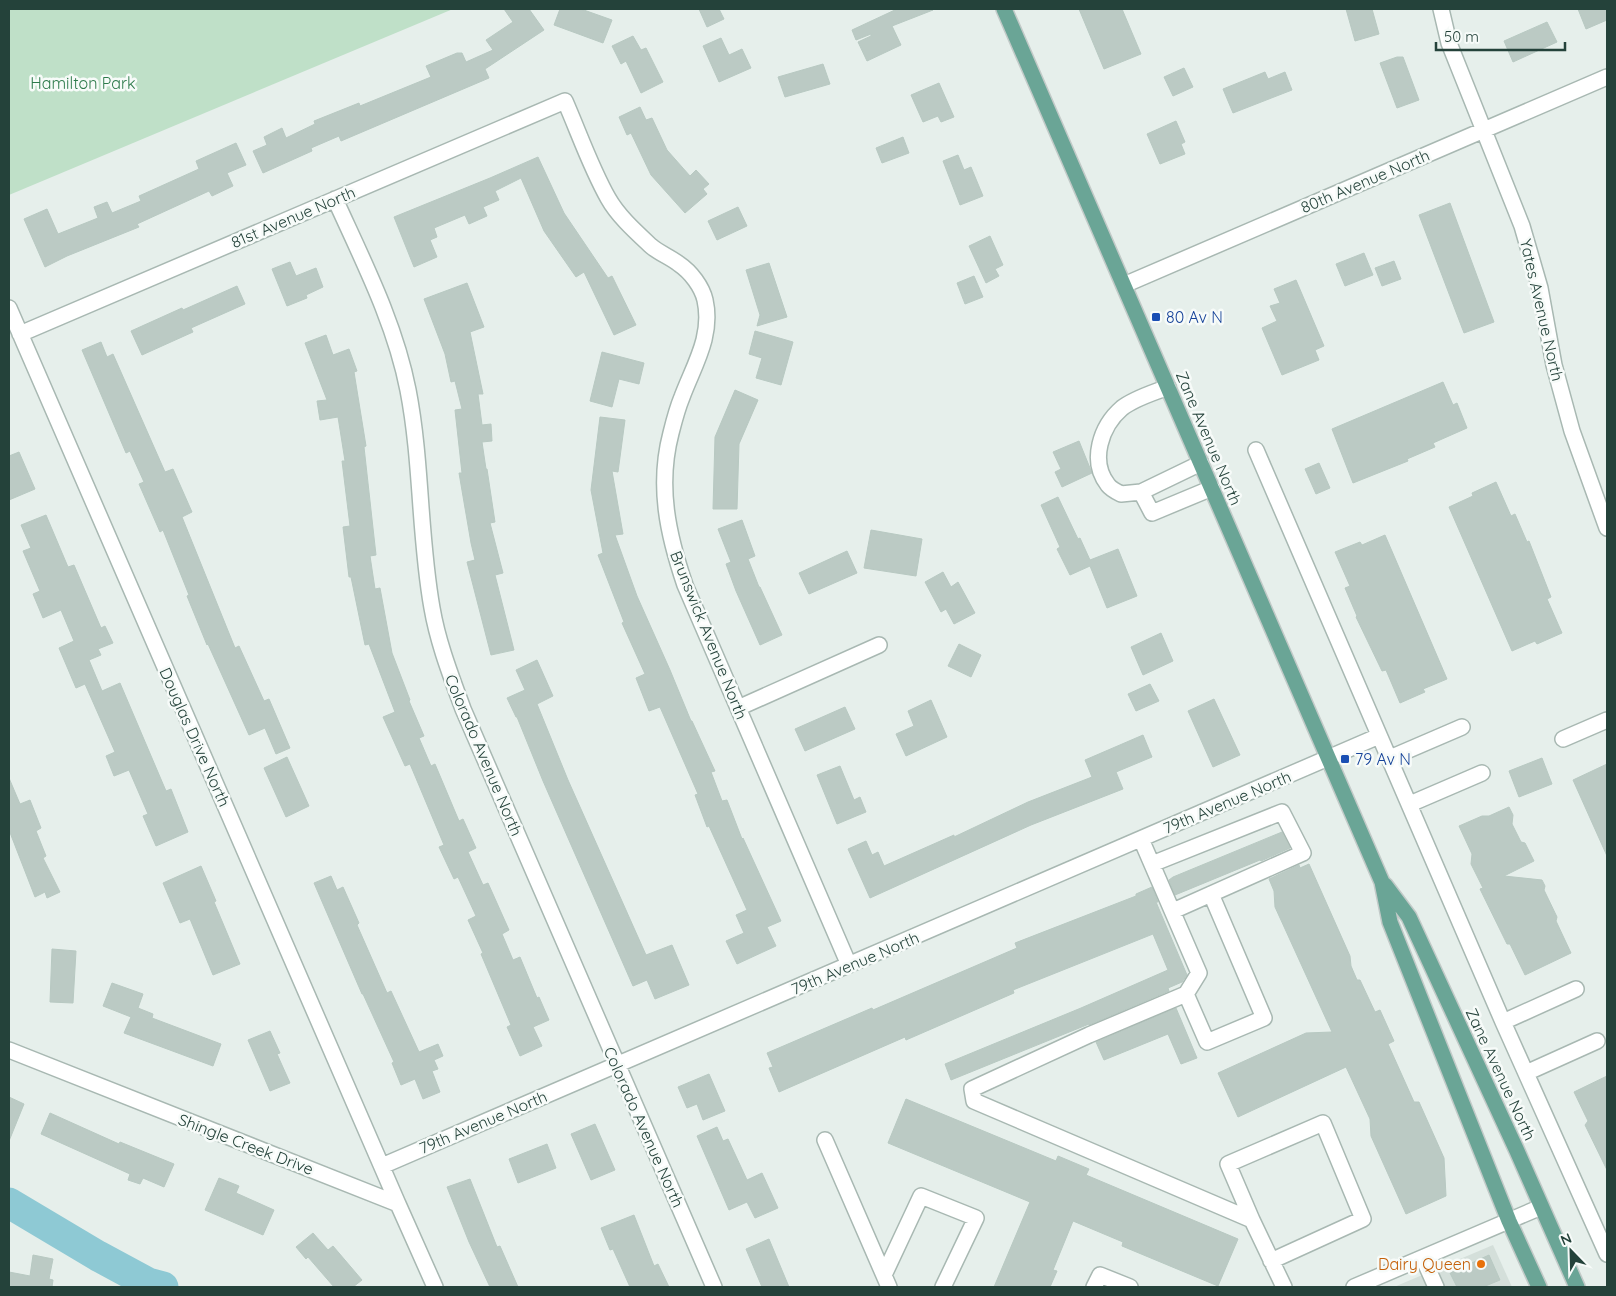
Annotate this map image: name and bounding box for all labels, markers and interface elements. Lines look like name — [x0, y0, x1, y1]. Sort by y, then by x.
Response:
scale bar — [1436, 20, 1565, 52]
text: 50 m — [1444, 27, 1479, 46]
park label: Hamilton Park — [30, 73, 136, 93]
street label: 80th Avenue North — [1298, 145, 1432, 217]
street label: 81st Avenue North — [228, 182, 358, 252]
street label: Yates Avenue North — [1516, 237, 1568, 383]
place label: 80 Av N — [1166, 307, 1223, 327]
marker: 80 Av N — [1150, 311, 1162, 323]
street label: Zane Avenue North — [1172, 368, 1246, 508]
street label: Brunswick Avenue North — [666, 548, 752, 722]
street label: Douglas Drive North — [155, 664, 235, 810]
street label: Colorado Avenue North — [441, 671, 527, 839]
place label: 79 Av N — [1355, 749, 1411, 769]
marker: 79 Av N — [1339, 753, 1351, 765]
street label: 79th Avenue North — [1160, 766, 1294, 838]
street label: 79th Avenue North — [788, 927, 922, 999]
street label: Zane Avenue North — [1462, 1005, 1540, 1143]
street label: Colorado Avenue North — [600, 1044, 688, 1210]
street label: 79th Avenue North — [416, 1086, 550, 1158]
street label: Shingle Creek Drive — [175, 1109, 317, 1179]
north arrow — [1546, 1226, 1596, 1276]
text: N — [1558, 1229, 1574, 1249]
place label: Dairy Queen — [1378, 1254, 1471, 1274]
marker: Dairy Queen — [1475, 1258, 1487, 1270]

